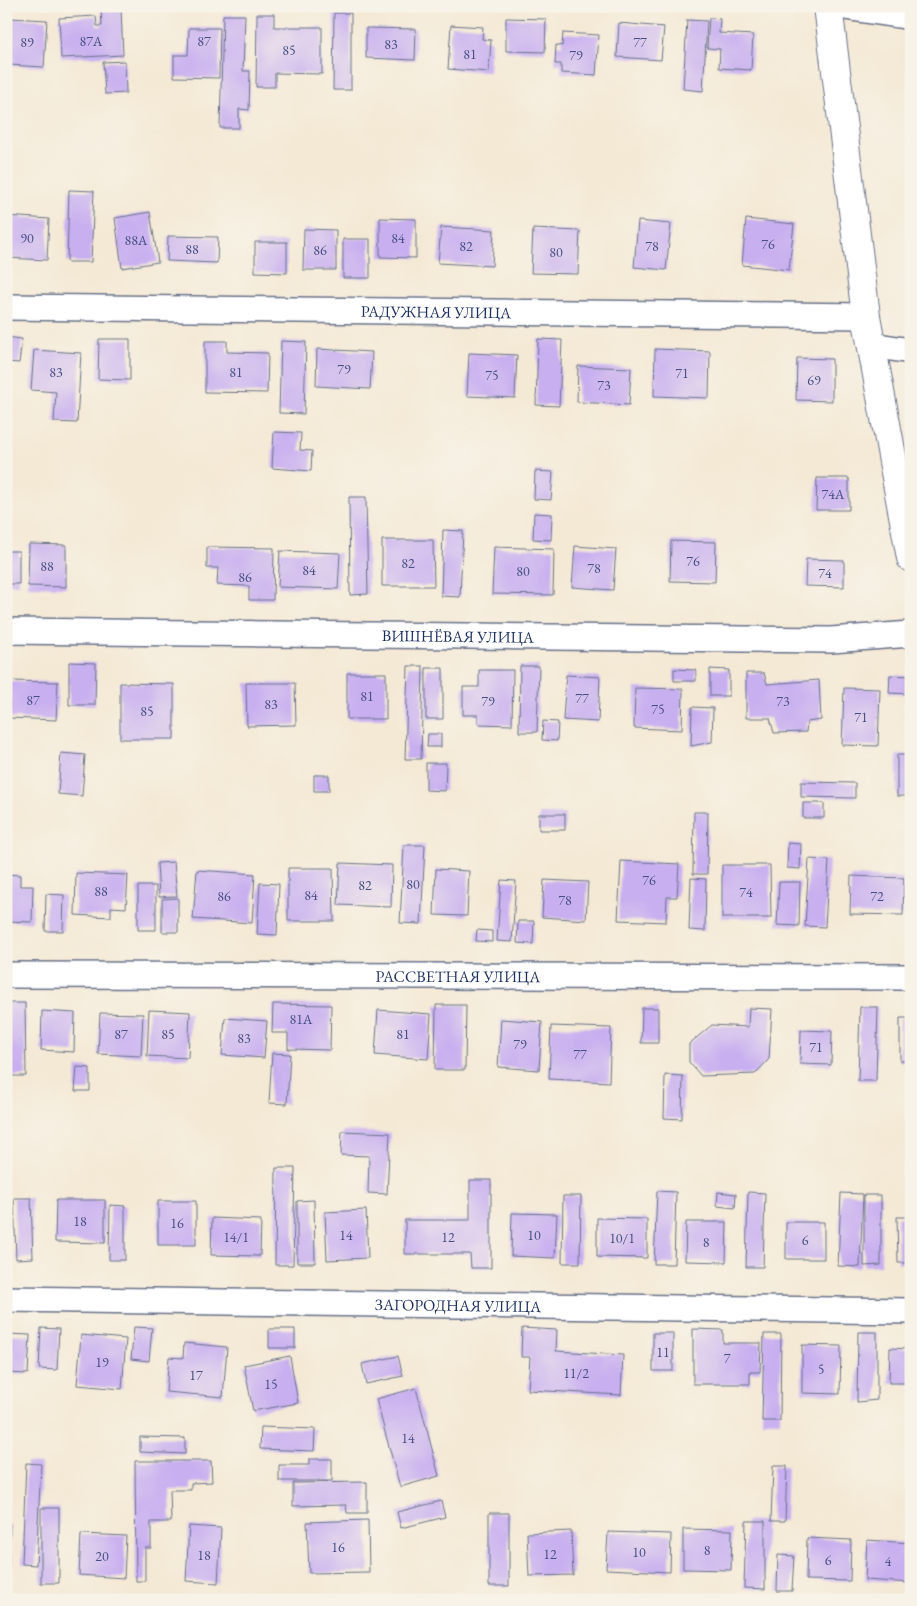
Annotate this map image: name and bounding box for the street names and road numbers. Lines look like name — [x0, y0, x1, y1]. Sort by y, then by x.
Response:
street label: РАДУЖНАЯ УЛИЦА — [361, 301, 512, 323]
street label: ВИШНЁВАЯ УЛИЦА — [382, 625, 535, 648]
street label: РАССВЕТНАЯ УЛИЦА — [376, 966, 541, 987]
street label: ЗАГОРОДНАЯ УЛИЦА — [375, 1294, 542, 1317]

